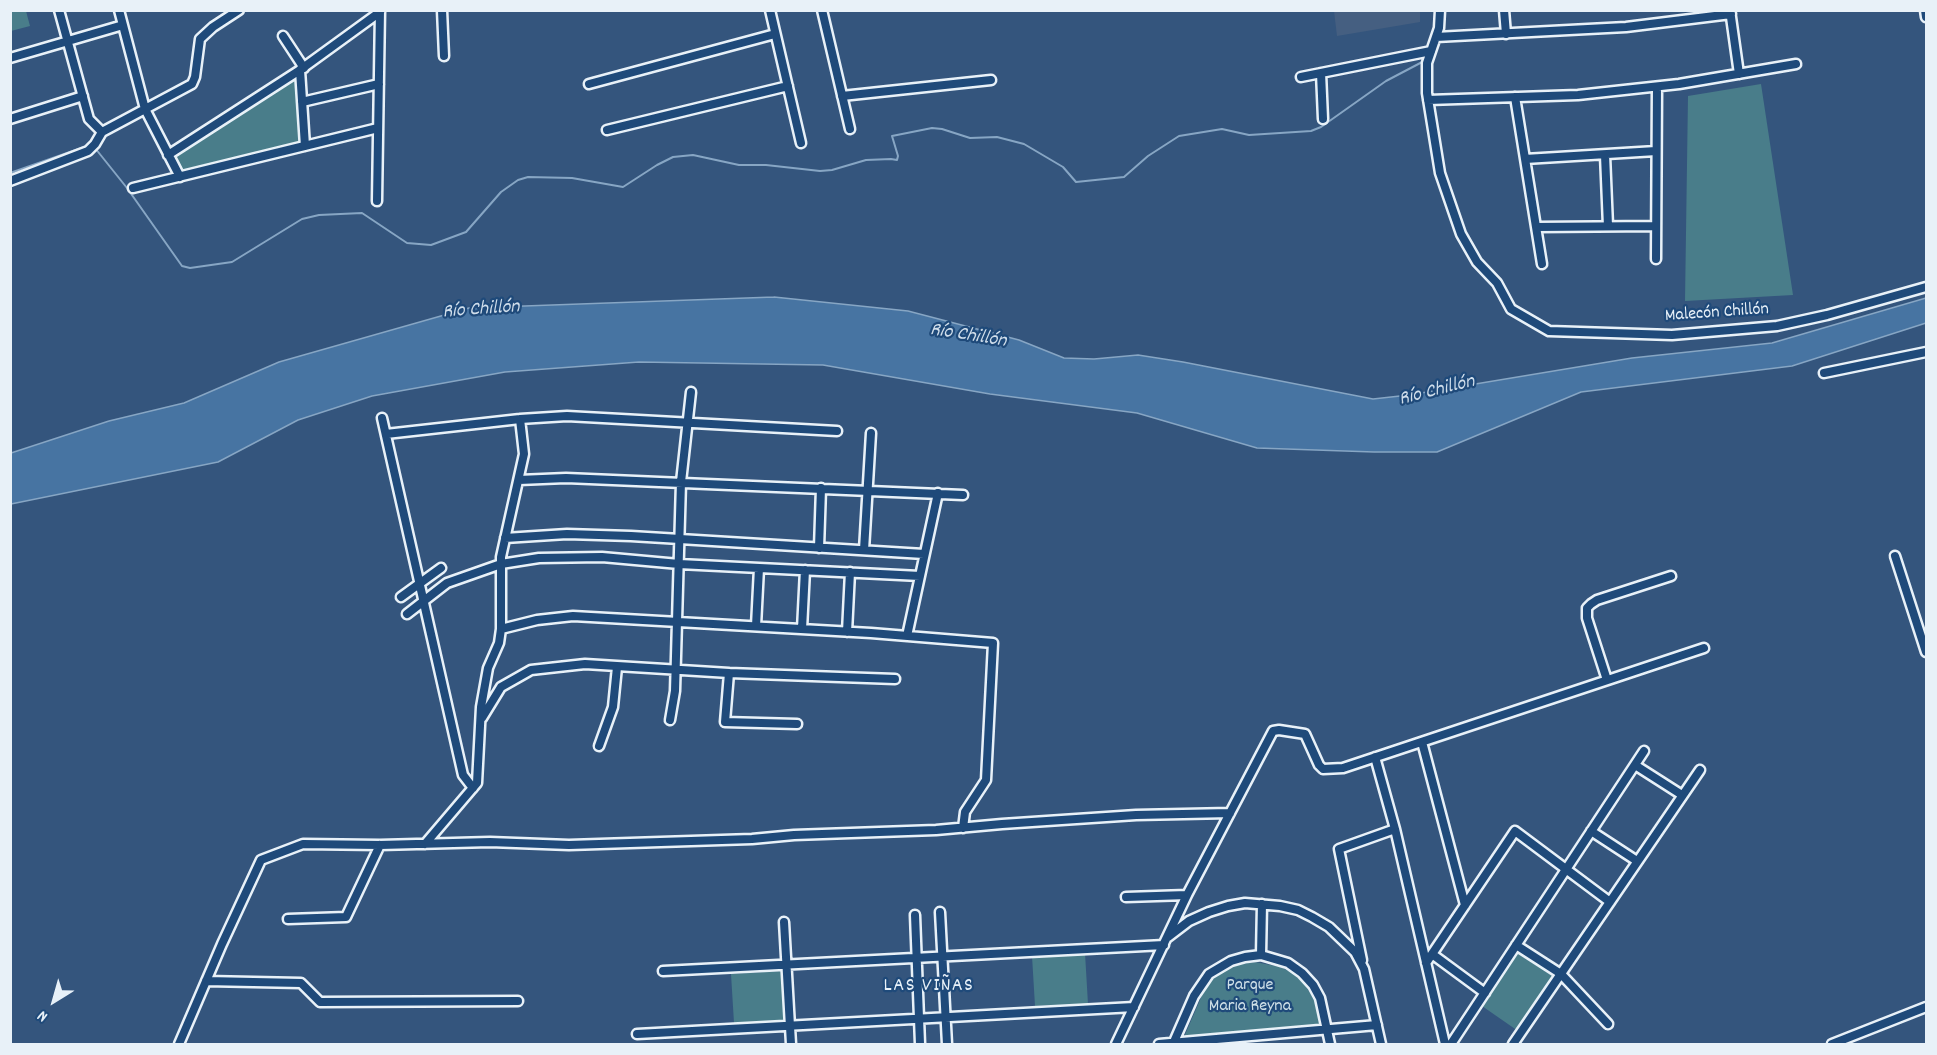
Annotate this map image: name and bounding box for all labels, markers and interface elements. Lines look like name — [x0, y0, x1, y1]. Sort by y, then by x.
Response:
water label: Río Chillón — [442, 296, 520, 326]
street label: Malecón Chillón — [1664, 300, 1770, 328]
water label: Río Chillón — [928, 319, 1008, 355]
water label: Río Chillón — [1397, 371, 1477, 413]
north arrow — [24, 971, 84, 1031]
district label: LAS VIÑAS — [884, 975, 974, 999]
park label: Parque Maria Reyna — [1209, 976, 1291, 1018]
text: N — [33, 1004, 53, 1027]

